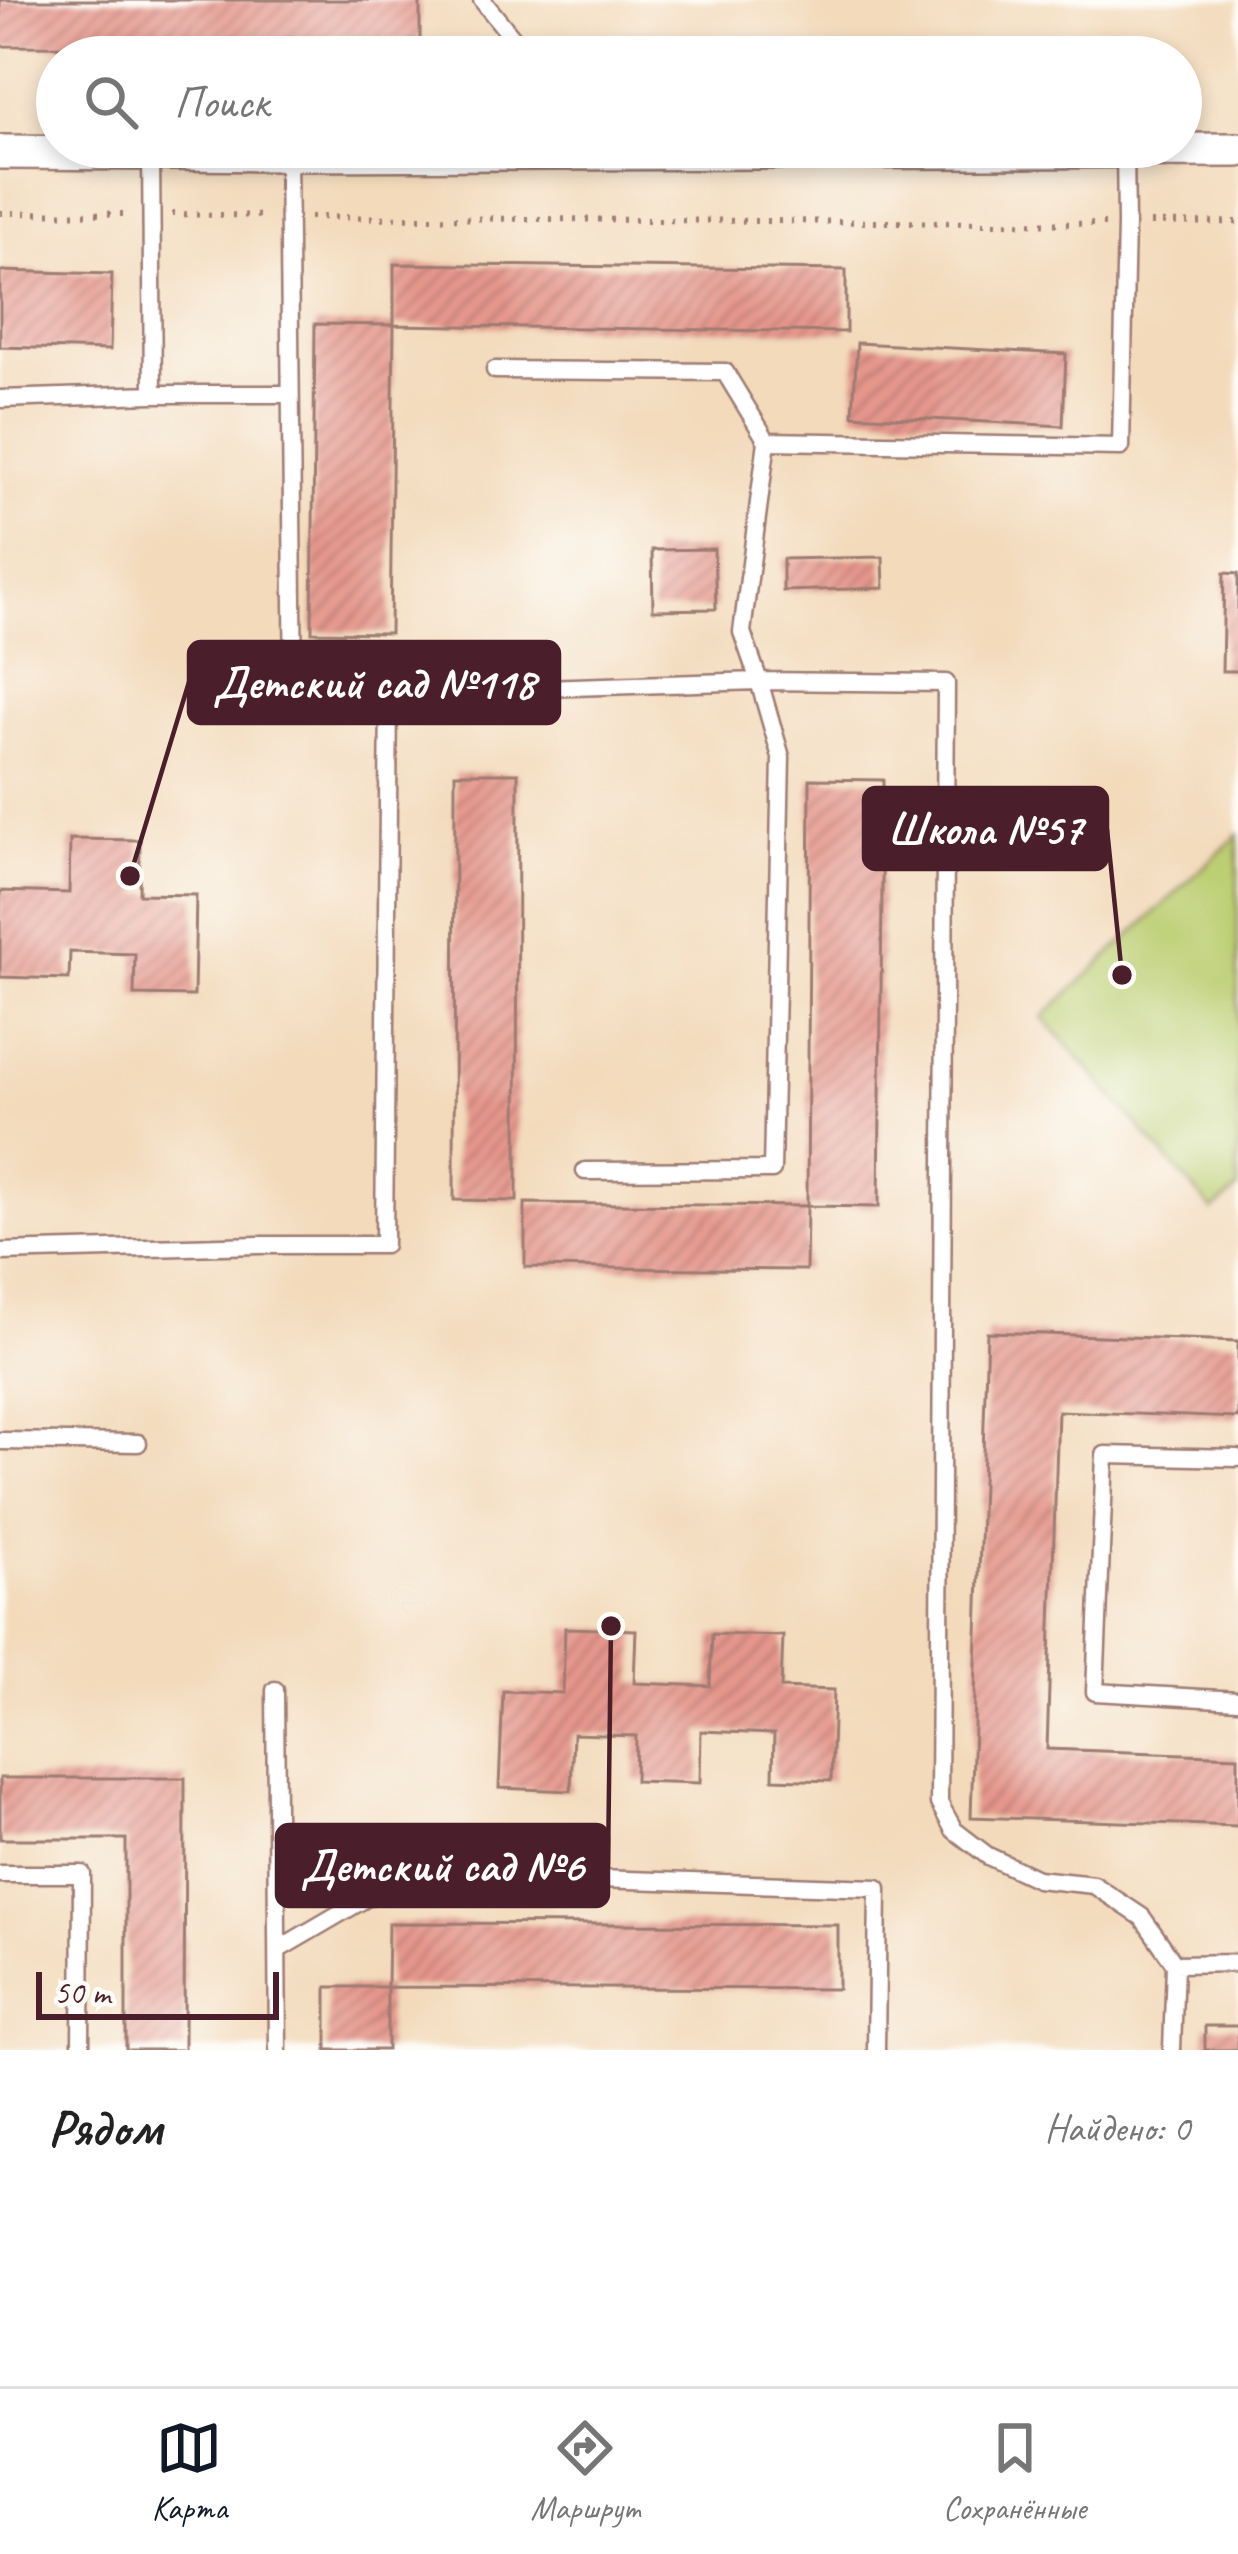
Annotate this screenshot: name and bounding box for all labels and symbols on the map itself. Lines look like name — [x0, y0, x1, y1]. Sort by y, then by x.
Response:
callout: Детский сад №118 — [189, 642, 559, 723]
text: Детский сад №118 — [213, 655, 540, 712]
callout: Школа №57 — [864, 788, 1107, 869]
text: Школа №57 — [888, 801, 1087, 858]
callout: Детский сад №6 — [277, 1825, 608, 1906]
text: Детский сад №6 — [301, 1838, 586, 1895]
scale bar — [36, 1966, 279, 2019]

